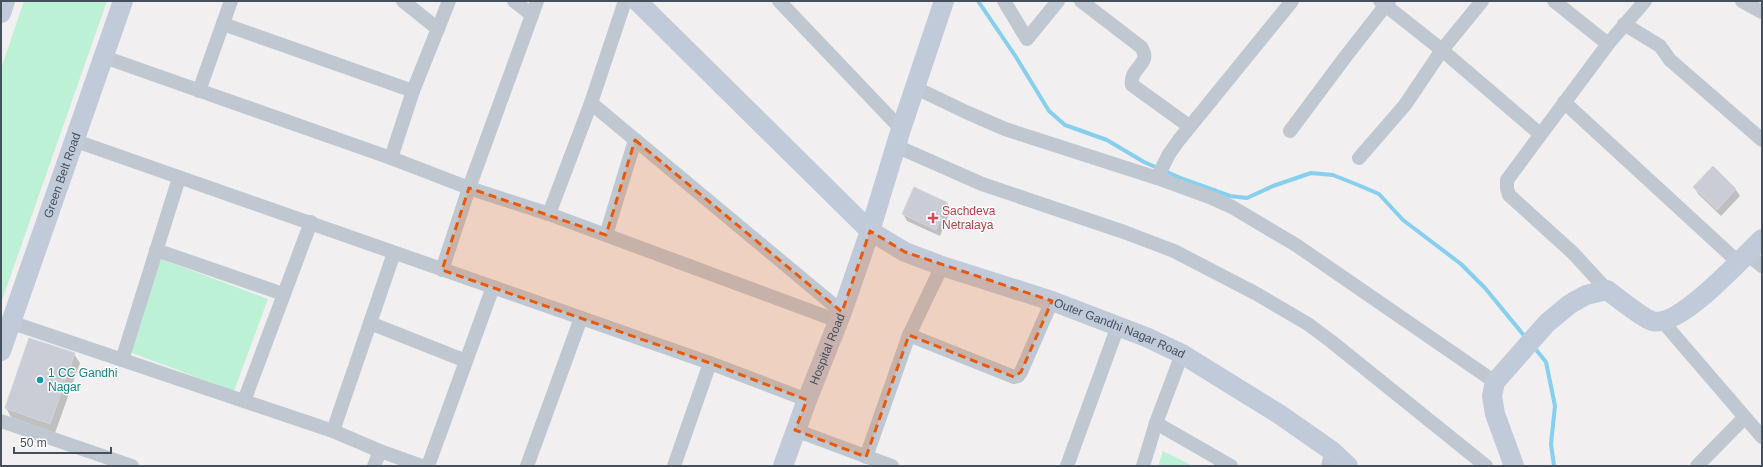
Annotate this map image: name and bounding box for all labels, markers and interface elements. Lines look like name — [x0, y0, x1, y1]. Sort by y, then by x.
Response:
street label: Green Belt Road — [41, 131, 84, 220]
place label: Sachdeva Netralaya — [942, 204, 996, 232]
marker: Sachdeva Netralaya — [927, 212, 939, 224]
street label: Outer Gandhi Nagar Road — [1052, 295, 1187, 361]
street label: Hospital Road — [807, 311, 848, 387]
place label: 1 CC Gandhi Nagar — [48, 366, 117, 394]
marker: 1 CC Gandhi Nagar — [35, 375, 45, 385]
scale bar — [14, 429, 111, 455]
text: 50 m — [20, 436, 47, 450]

